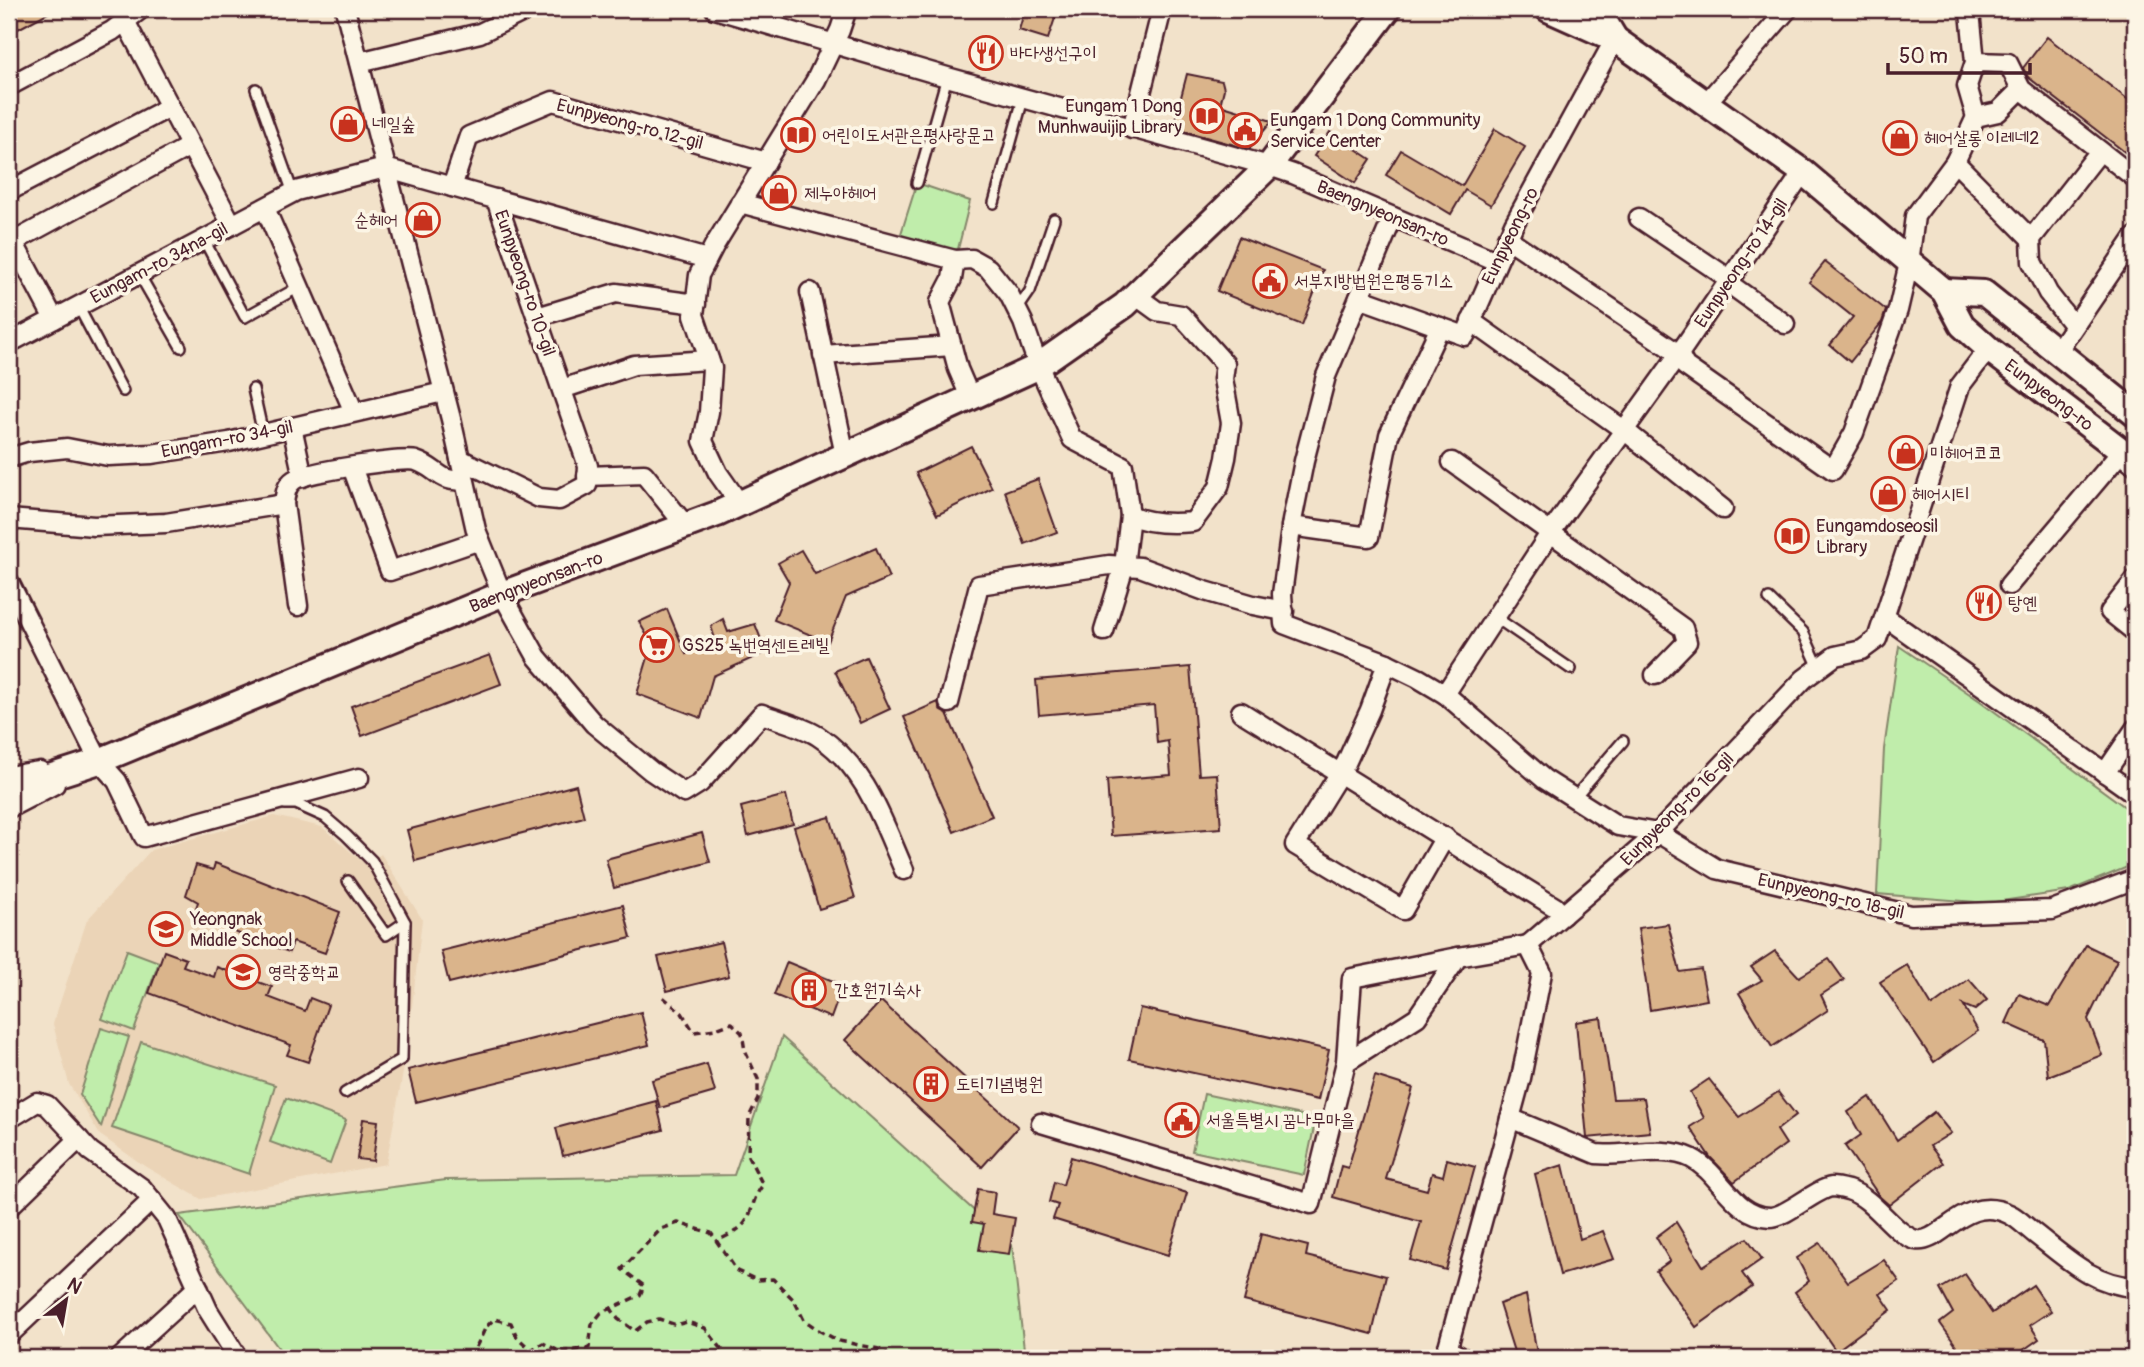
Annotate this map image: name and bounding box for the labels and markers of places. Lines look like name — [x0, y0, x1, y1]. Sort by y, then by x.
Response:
restaurant icon: 바다생선구이 — [967, 34, 1005, 72]
place label: 바다생선구이 — [1010, 42, 1097, 65]
place label: Eungam 1 Dong Munhwauijip Library — [1038, 95, 1182, 139]
library icon: Eungam 1 Dong Munhwauijip Library — [1188, 97, 1226, 135]
shop icon: 네일숲 — [329, 105, 367, 143]
place label: Eungam 1 Dong Community Service Center — [1270, 109, 1481, 153]
public building icon: Eungam 1 Dong Community Service Center — [1226, 111, 1264, 149]
place label: 네일숲 — [372, 113, 415, 136]
library icon: 어린이도서관은평사랑문고 — [779, 116, 817, 154]
shop icon: 헤어살롱 이레네2 — [1881, 119, 1919, 157]
place label: 어린이도서관은평사랑문고 — [822, 124, 996, 147]
place label: 헤어살롱 이레네2 — [1924, 127, 2039, 150]
shop icon: 제누아헤어 — [760, 174, 798, 212]
place label: 제누아헤어 — [804, 182, 876, 205]
shop icon: 순헤어 — [404, 201, 442, 239]
place label: 순헤어 — [355, 209, 398, 232]
public building icon: 서부지방법원은평등기소 — [1251, 262, 1289, 300]
place label: 서부지방법원은평등기소 — [1294, 270, 1453, 293]
shop icon: 미헤어코코 — [1887, 434, 1925, 472]
place label: 미헤어코코 — [1930, 442, 2002, 465]
shop icon: 헤어시티 — [1869, 475, 1907, 513]
place label: 헤어시티 — [1912, 483, 1970, 506]
place label: Eungamdoseosil Library — [1816, 515, 1938, 559]
library icon: Eungamdoseosil Library — [1773, 517, 1811, 555]
restaurant icon: 탕옌 — [1965, 584, 2003, 622]
place label: 탕옌 — [2008, 592, 2037, 615]
supermarket icon: GS25 녹번역센트레빌 — [638, 626, 676, 664]
place label: GS25 녹번역센트레빌 — [682, 634, 830, 657]
place label: Yeongnak Middle School — [189, 908, 293, 952]
school or university icon: Yeongnak Middle School — [147, 910, 185, 948]
school or university icon: 영락중학교 — [224, 953, 262, 991]
place label: 영락중학교 — [268, 961, 340, 984]
building icon: 간호원기숙사 — [790, 971, 828, 1009]
place label: 간호원기숙사 — [834, 979, 921, 1002]
building icon: 도티기념병원 — [912, 1065, 950, 1103]
place label: 도티기념병원 — [956, 1073, 1043, 1096]
public building icon: 서울특별시 꿈나무마을 — [1163, 1101, 1201, 1139]
place label: 서울특별시 꿈나무마을 — [1206, 1109, 1355, 1132]

